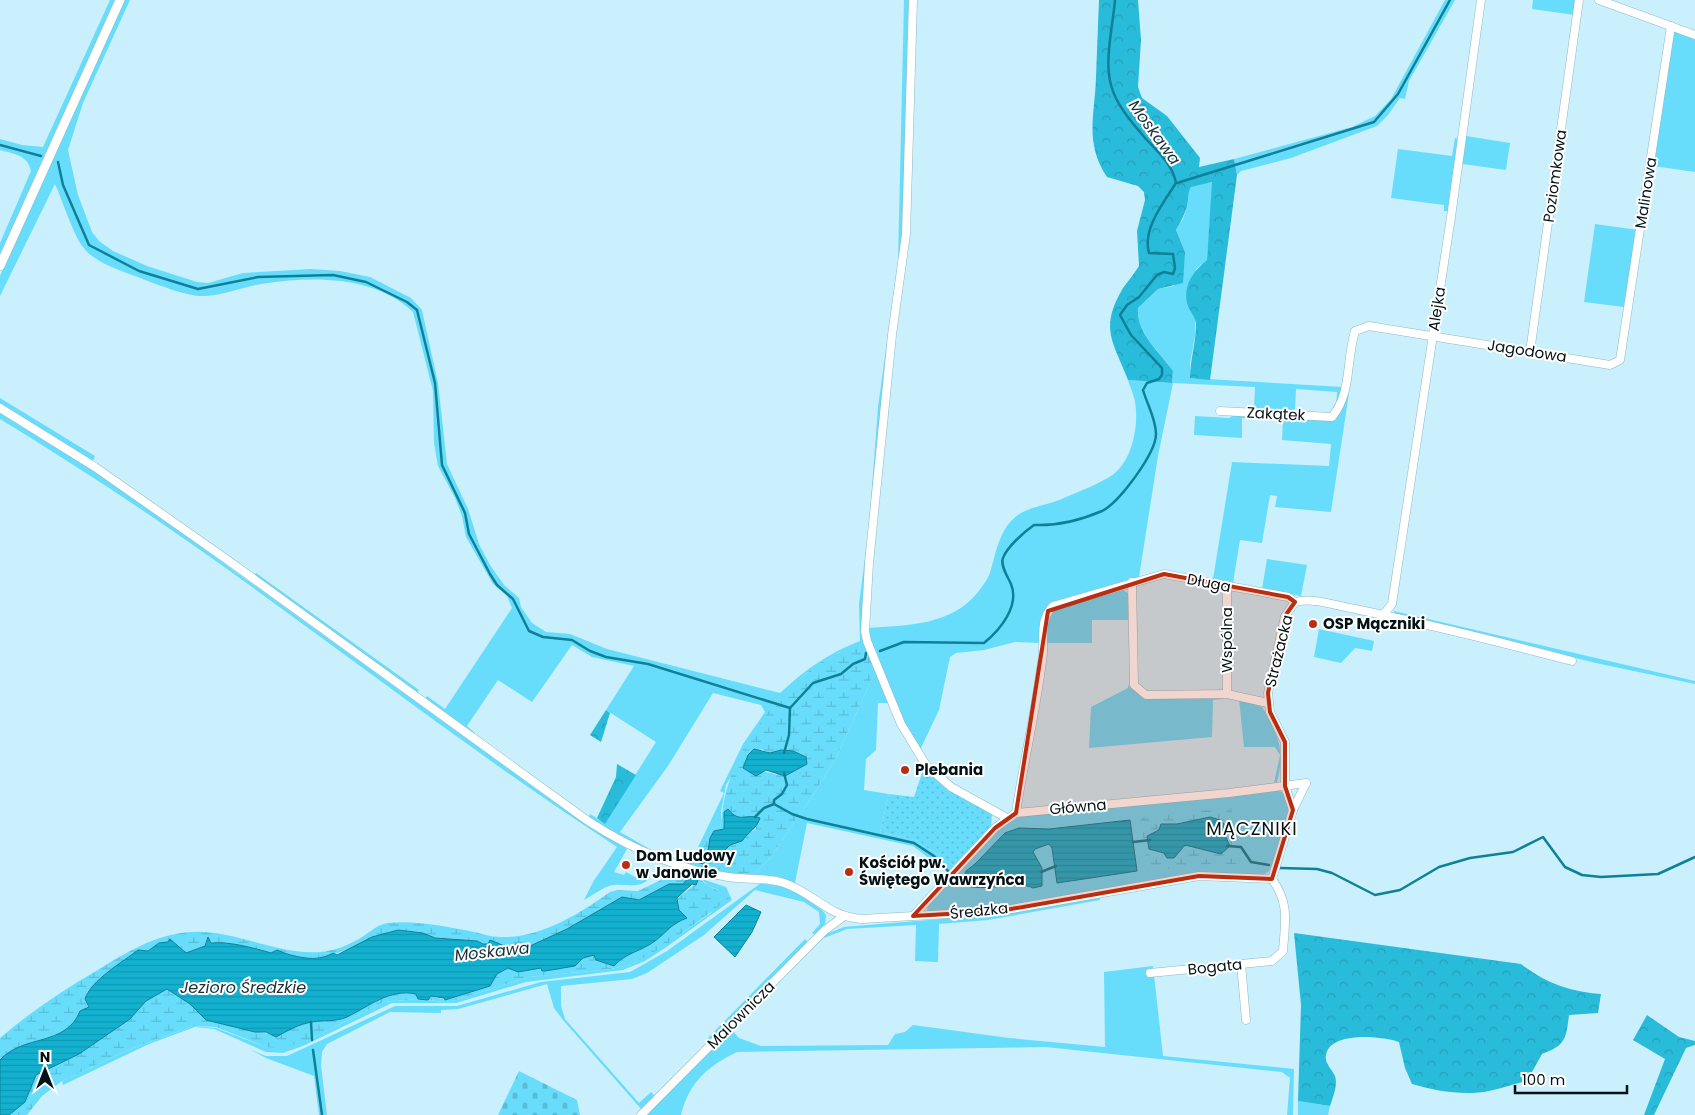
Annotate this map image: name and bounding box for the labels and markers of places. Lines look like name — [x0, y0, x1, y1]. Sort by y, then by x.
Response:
place label: OSP Mączniki — [1323, 613, 1425, 634]
marker: OSP Mączniki — [1307, 618, 1319, 630]
place label: Plebania — [915, 759, 983, 780]
marker: Plebania — [899, 764, 911, 776]
place label: Dom Ludowy w Janowie — [636, 845, 736, 883]
place label: Kościół pw. Świętego Wawrzyńca — [859, 852, 1025, 890]
marker: Dom Ludowy w Janowie — [620, 859, 632, 871]
marker: Kościół pw. Świętego Wawrzyńca — [843, 866, 855, 878]

